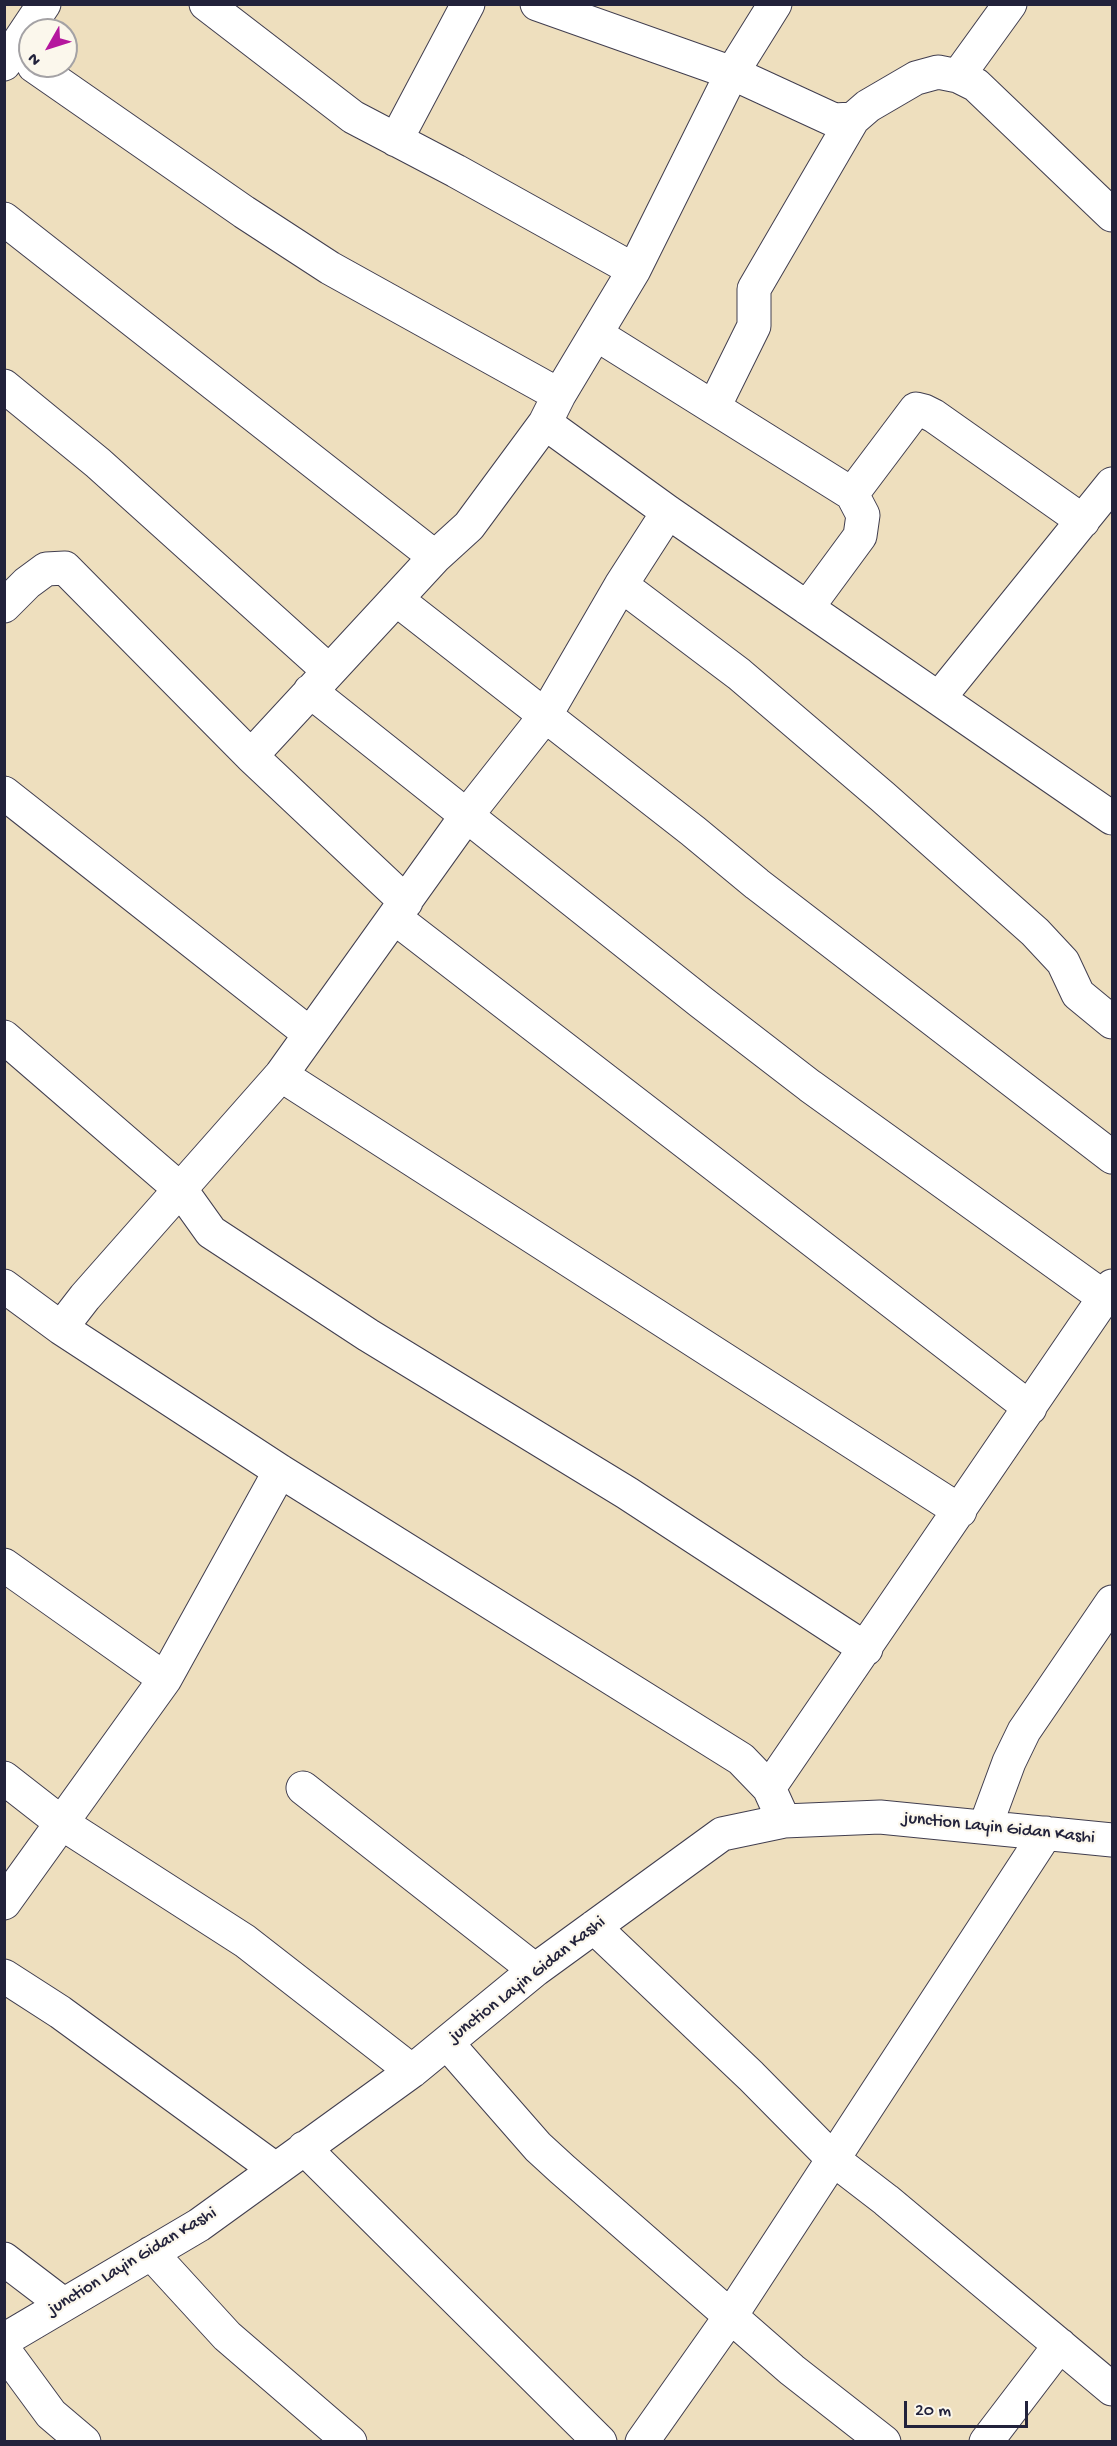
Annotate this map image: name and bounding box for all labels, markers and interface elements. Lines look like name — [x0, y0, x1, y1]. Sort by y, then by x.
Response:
north arrow — [18, 18, 78, 78]
text: N — [25, 48, 46, 68]
street label: junction Layin Gidan Kashi — [902, 1808, 1096, 1850]
street label: junction Layin Gidan Kashi — [445, 1912, 611, 2048]
street label: junction Layin Gidan Kashi — [45, 2203, 221, 2321]
scale bar — [907, 2389, 1032, 2427]
text: 20 m — [915, 2401, 951, 2422]

